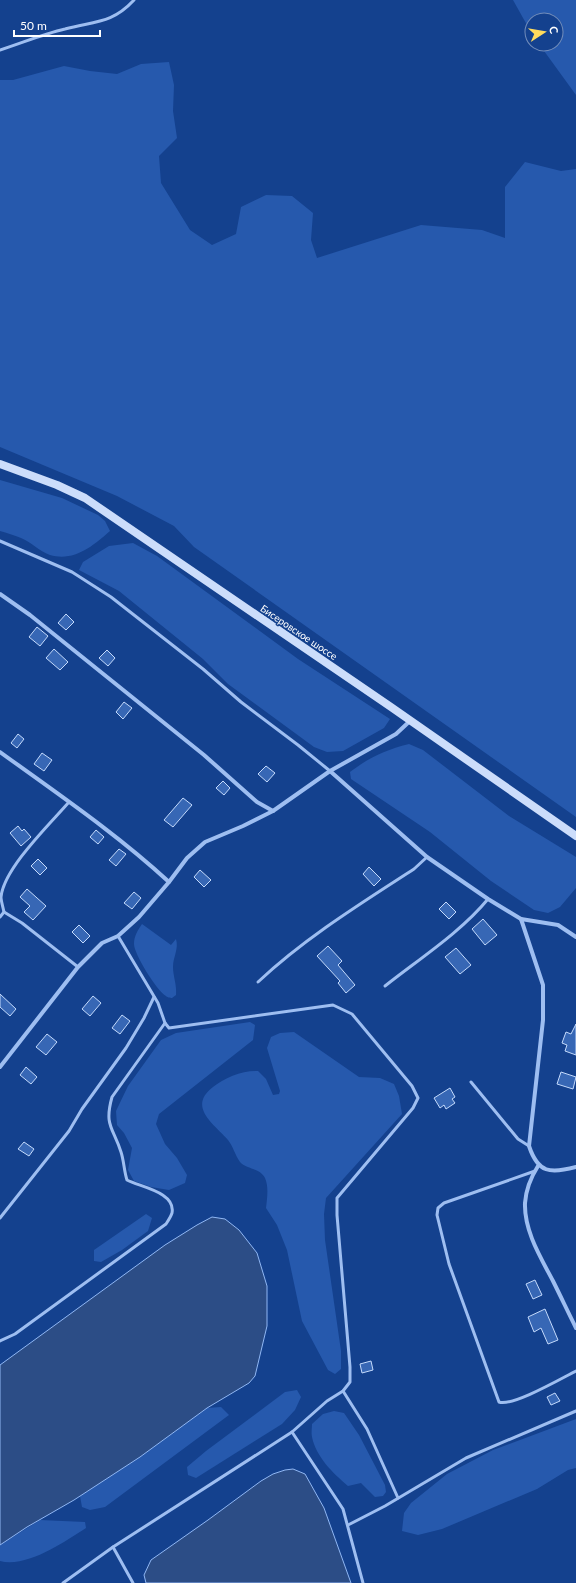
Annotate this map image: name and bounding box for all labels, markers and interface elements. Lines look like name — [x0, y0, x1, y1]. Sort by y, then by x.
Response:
scale bar — [14, 12, 100, 38]
north arrow — [524, 12, 564, 52]
text: 50 m — [20, 18, 47, 33]
text: С — [547, 25, 562, 35]
street label: Бисеровское шоссе — [258, 602, 340, 662]

